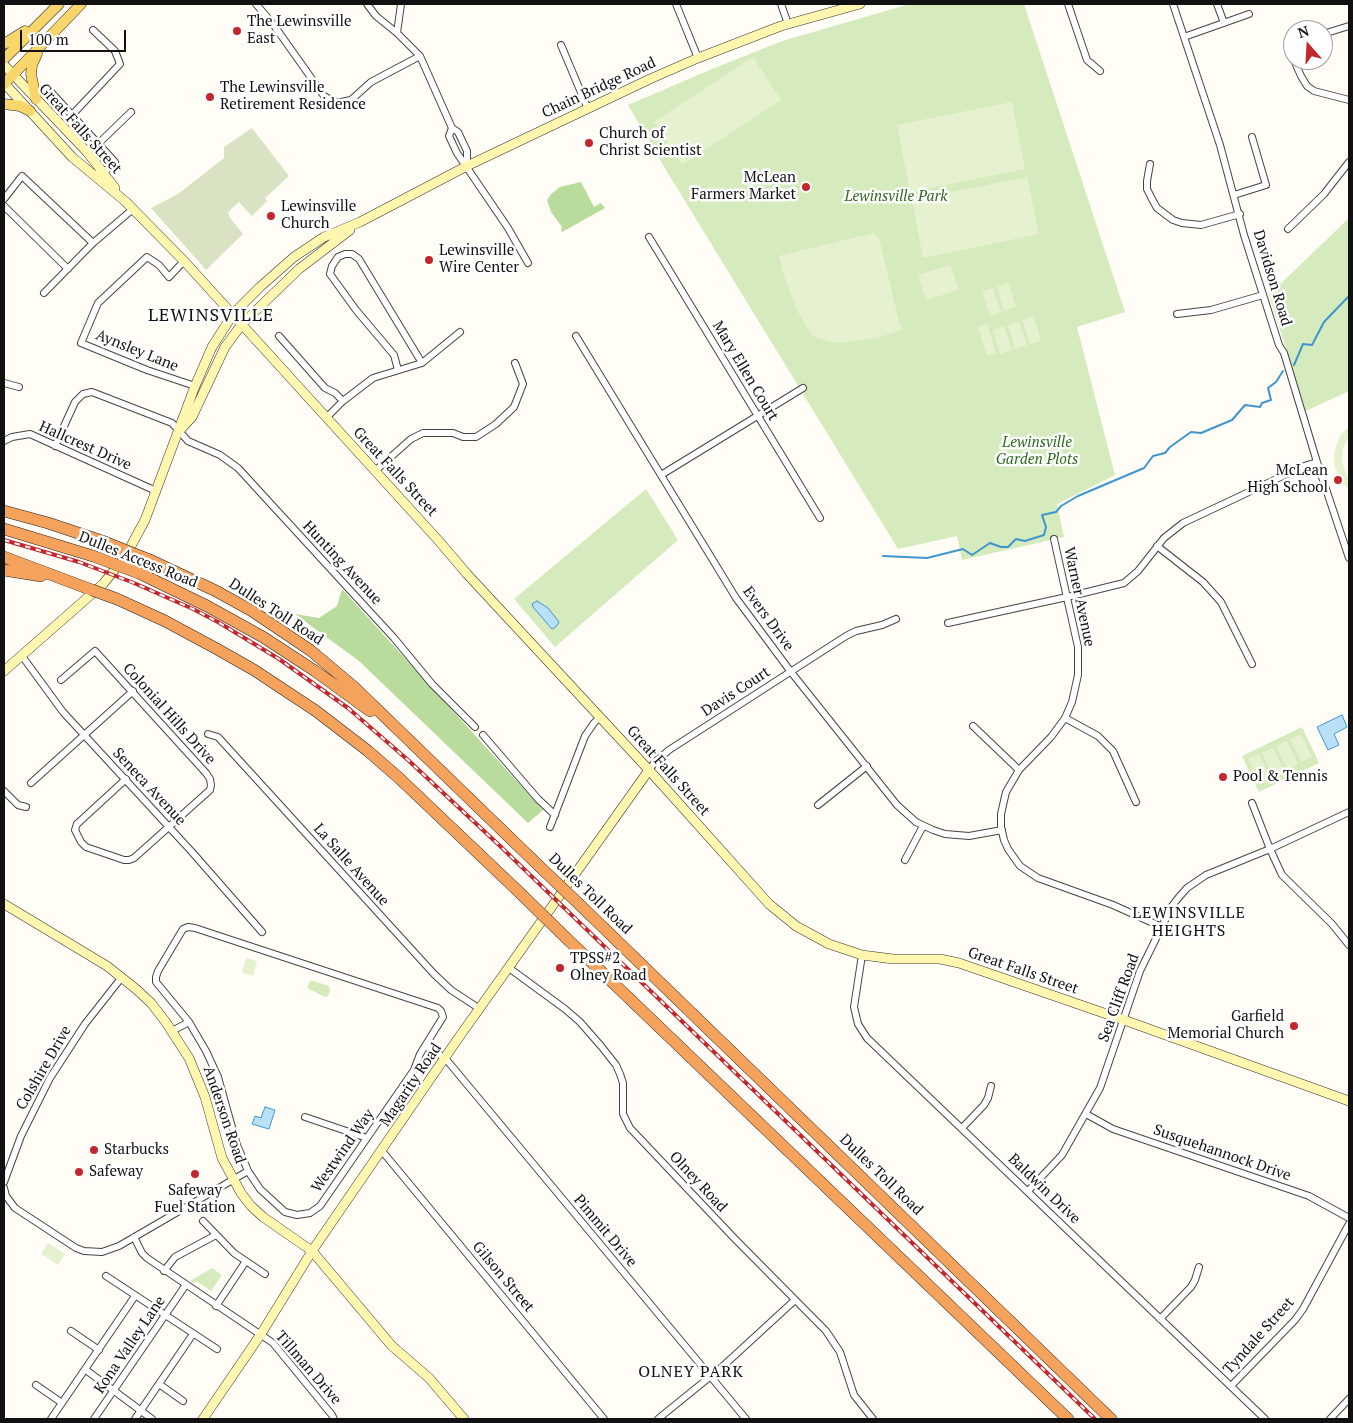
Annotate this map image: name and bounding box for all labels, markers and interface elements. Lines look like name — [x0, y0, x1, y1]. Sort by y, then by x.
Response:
place label: The Lewinsville East — [247, 13, 352, 48]
scale bar — [22, 20, 129, 52]
north arrow — [1283, 20, 1333, 70]
text: N — [1295, 21, 1311, 42]
marker: The Lewinsville East — [231, 25, 243, 37]
text: 100 m — [28, 29, 69, 49]
street label: Chain Bridge Road — [539, 54, 659, 122]
place label: The Lewinsville Retirement Residence — [220, 79, 366, 114]
street label: Great Falls Street — [35, 80, 125, 178]
marker: The Lewinsville Retirement Residence — [204, 91, 216, 103]
place label: Church of Christ Scientist — [599, 125, 702, 160]
marker: Church of Christ Scientist — [583, 137, 595, 149]
place label: McLean Farmers Market — [691, 169, 796, 204]
marker: McLean Farmers Market — [800, 181, 812, 193]
park label: Lewinsville Park — [844, 188, 948, 206]
place label: Lewinsville Church — [281, 198, 356, 233]
marker: Lewinsville Church — [265, 210, 277, 222]
street label: Davidson Road — [1249, 228, 1295, 328]
place label: Lewinsville Wire Center — [439, 242, 519, 277]
marker: Lewinsville Wire Center — [423, 254, 435, 266]
district label: LEWINSVILLE — [147, 305, 275, 327]
street label: Mary Ellen Court — [708, 318, 782, 424]
street label: Aynsley Lane — [93, 326, 181, 376]
street label: Hallcrest Drive — [36, 418, 134, 474]
street label: Great Falls Street — [349, 424, 441, 520]
park label: Lewinsville Garden Plots — [996, 434, 1078, 469]
place label: McLean High School — [1247, 462, 1328, 497]
marker: McLean High School — [1332, 474, 1344, 486]
street label: Hunting Avenue — [299, 517, 385, 609]
street label: Dulles Access Road — [76, 528, 200, 592]
street label: Warner Avenue — [1060, 546, 1098, 648]
street label: Dulles Toll Road — [226, 575, 326, 649]
street label: Evers Drive — [739, 583, 797, 655]
street label: Colonial Hills Drive — [119, 660, 219, 768]
street label: Davis Court — [698, 663, 774, 721]
street label: Great Falls Street — [623, 722, 713, 820]
street label: Seneca Avenue — [109, 745, 189, 829]
place label: Pool & Tennis — [1233, 768, 1328, 786]
marker: Pool & Tennis — [1217, 771, 1229, 783]
street label: La Salle Avenue — [309, 820, 393, 910]
street label: Dulles Toll Road — [545, 850, 635, 938]
district label: LEWINSVILLE HEIGHTS — [1131, 903, 1247, 941]
street label: Great Falls Street — [966, 944, 1080, 998]
place label: TPSS#2 Olney Road — [570, 950, 646, 985]
street label: Sea Cliff Road — [1095, 951, 1143, 1045]
marker: TPSS#2 Olney Road — [554, 962, 566, 974]
place label: Garfield Memorial Church — [1168, 1008, 1284, 1043]
marker: Garfield Memorial Church — [1288, 1020, 1300, 1032]
street label: Colshire Drive — [13, 1023, 75, 1113]
street label: Magarity Road — [377, 1040, 445, 1130]
street label: Anderson Road — [199, 1064, 249, 1166]
street label: Westwind Way — [308, 1106, 378, 1196]
street label: Susquehannock Drive — [1151, 1121, 1293, 1185]
street label: Dulles Toll Road — [836, 1131, 926, 1219]
place label: Starbucks — [104, 1141, 169, 1159]
marker: Starbucks — [88, 1144, 100, 1156]
street label: Olney Road — [665, 1148, 731, 1216]
street label: Baldwin Drive — [1004, 1150, 1084, 1228]
place label: Safeway — [89, 1163, 143, 1181]
marker: Safeway — [73, 1166, 85, 1178]
marker: Safeway Fuel Station — [189, 1168, 201, 1180]
place label: Safeway Fuel Station — [155, 1182, 235, 1217]
street label: Pimmit Drive — [570, 1191, 640, 1271]
street label: Gilson Street — [468, 1238, 538, 1316]
street label: Kona Valley Lane — [91, 1293, 169, 1397]
street label: Tyndale Street — [1220, 1294, 1298, 1378]
street label: Tillman Drive — [271, 1327, 345, 1409]
district label: OLNEY PARK — [637, 1362, 745, 1382]

